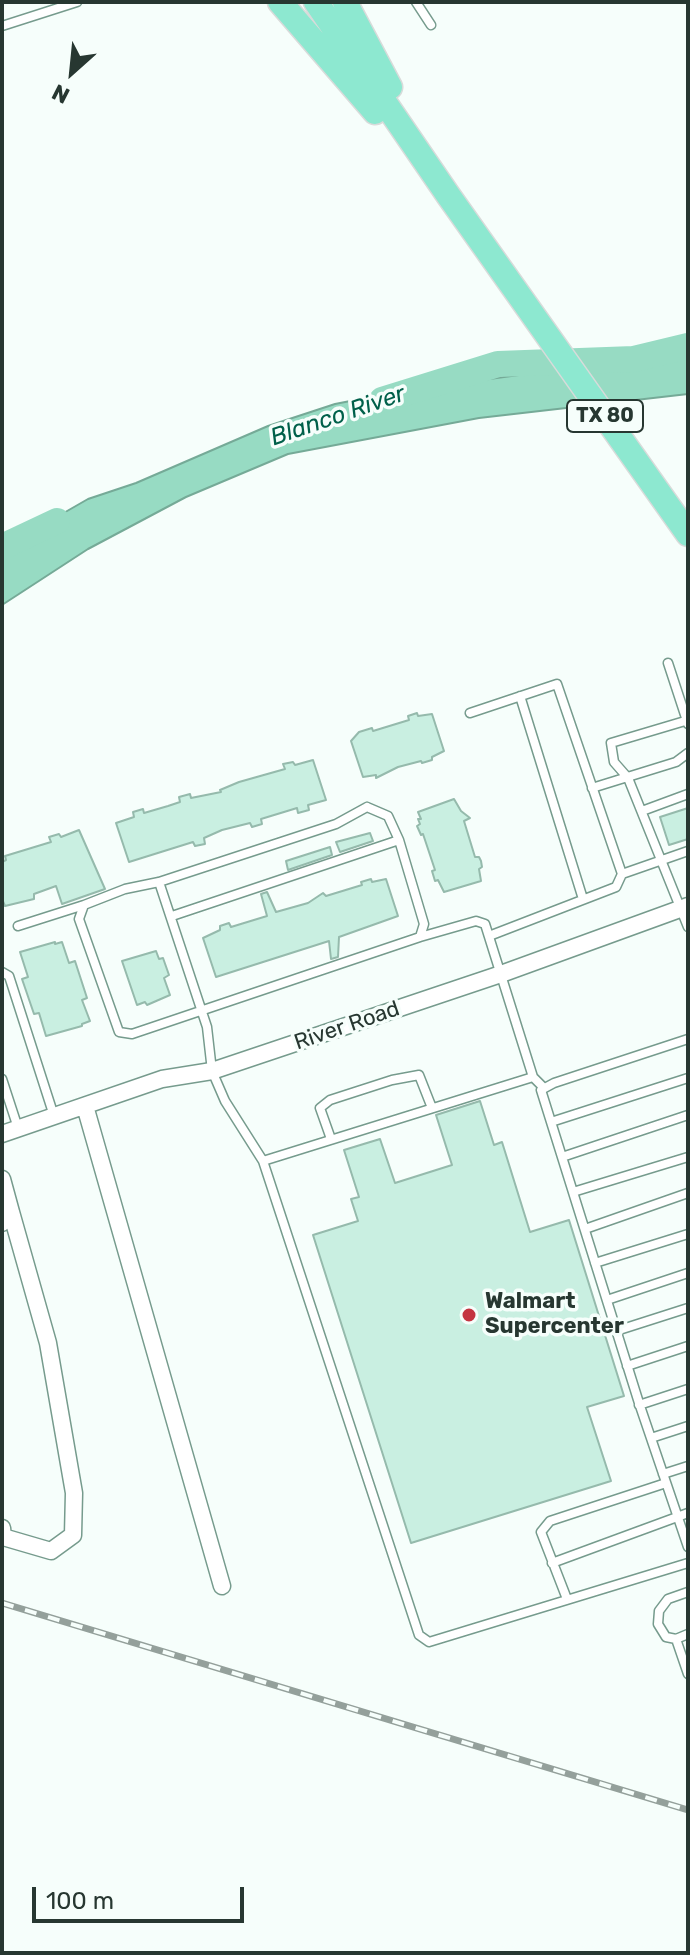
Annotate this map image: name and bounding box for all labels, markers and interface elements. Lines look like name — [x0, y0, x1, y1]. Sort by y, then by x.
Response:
north arrow — [32, 32, 112, 112]
text: N — [48, 78, 74, 109]
water label: Blanco River — [267, 380, 409, 452]
road number: TX 80 — [567, 400, 643, 432]
street label: River Road — [291, 996, 403, 1056]
place label: Walmart Supercenter — [485, 1289, 624, 1340]
marker: Walmart Supercenter — [460, 1306, 478, 1324]
scale bar — [36, 1871, 248, 1921]
text: 100 m — [46, 1887, 114, 1915]

